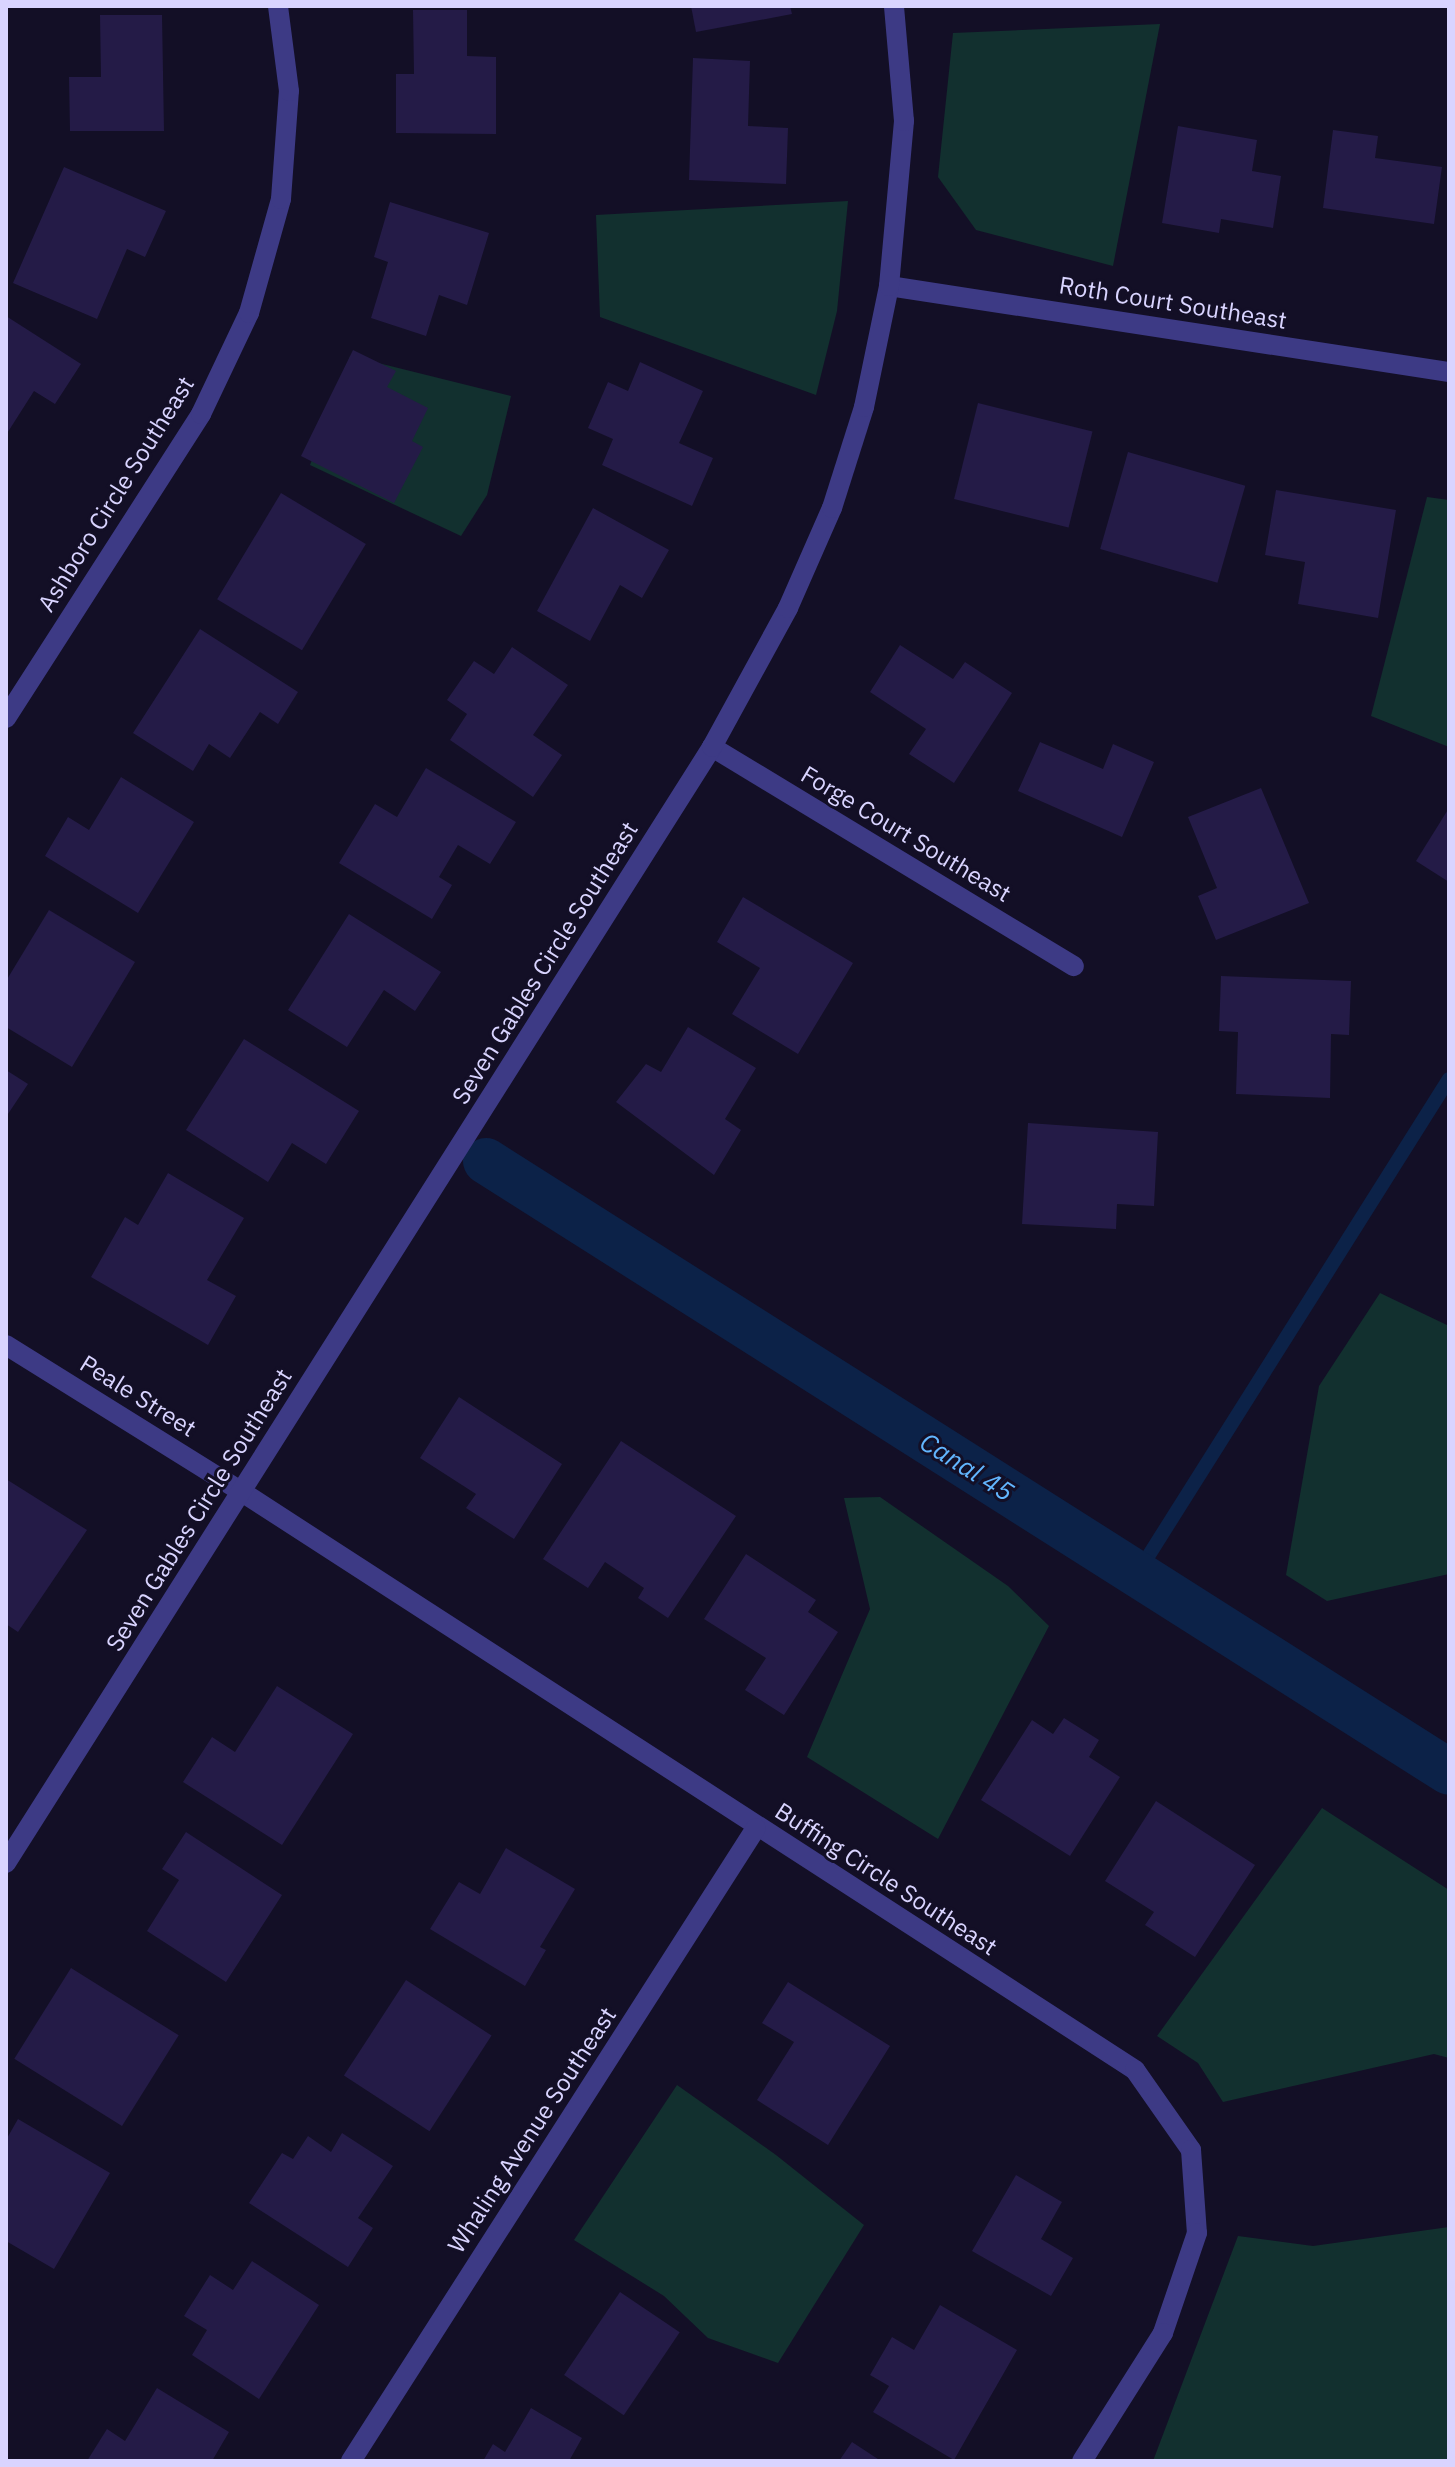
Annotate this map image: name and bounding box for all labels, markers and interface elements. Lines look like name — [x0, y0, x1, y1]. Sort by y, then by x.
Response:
street label: Roth Court Southeast — [1057, 271, 1289, 335]
street label: Ashboro Circle Southeast — [32, 371, 200, 617]
street label: Forge Court Southeast — [796, 760, 1016, 908]
street label: Seven Gables Circle Southeast — [446, 816, 644, 1110]
street label: Peale Street — [75, 1349, 201, 1443]
street label: Seven Gables Circle Southeast — [100, 1363, 298, 1657]
water label: Canal 45 — [914, 1426, 1020, 1508]
street label: Buffing Circle Southeast — [770, 1796, 1002, 1962]
street label: Whaling Avenue Southeast — [442, 2002, 622, 2258]

